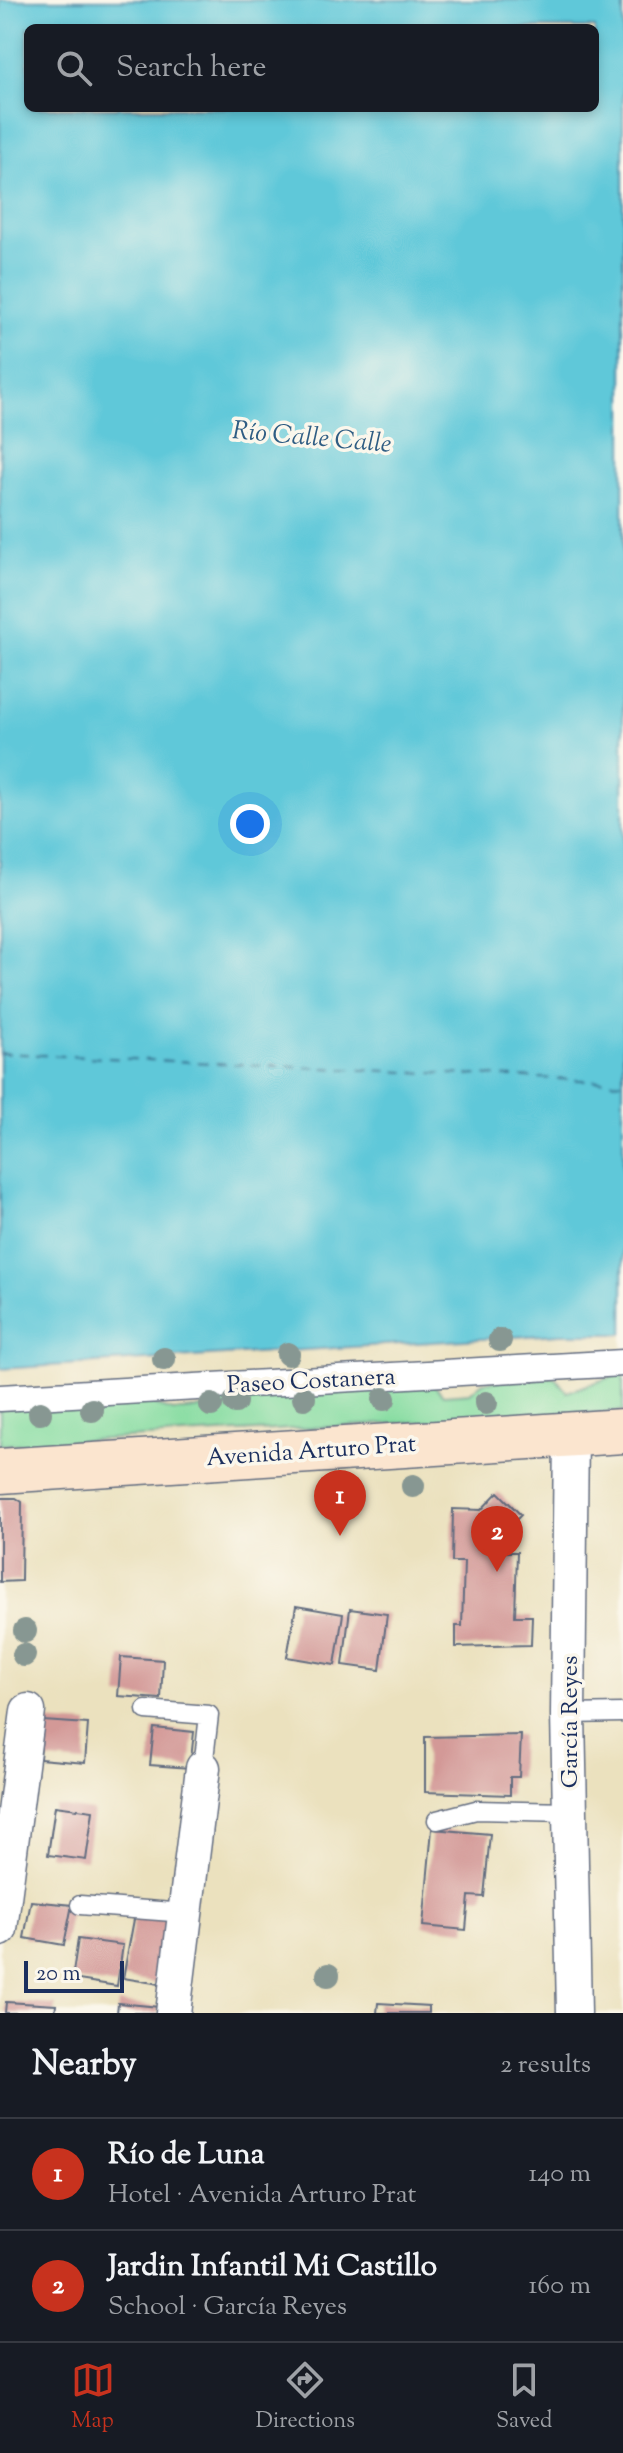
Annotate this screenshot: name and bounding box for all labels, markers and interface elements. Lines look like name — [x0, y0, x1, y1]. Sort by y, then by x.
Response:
search box — [24, 24, 599, 112]
icon: search — [52, 46, 96, 90]
text: Search here — [116, 47, 266, 90]
water label: Río Calle Calle — [231, 413, 393, 464]
your location — [230, 804, 270, 844]
street label: Paseo Costanera — [226, 1361, 396, 1403]
street label: Avenida Arturo Prat — [205, 1428, 417, 1476]
pin: 1 — [314, 1470, 366, 1536]
pin: 2 — [471, 1506, 523, 1572]
street label: García Reyes — [554, 1656, 588, 1788]
scale bar — [24, 1957, 124, 1993]
text: 20 m — [36, 1959, 81, 1991]
text: Nearby — [32, 2041, 137, 2090]
text: 2 results — [500, 2047, 591, 2084]
text: Río de Luna — [108, 2134, 265, 2177]
text: 1 — [54, 2156, 62, 2193]
text: 140 m — [528, 2156, 591, 2193]
text: Hotel · Avenida Arturo Prat — [108, 2177, 416, 2214]
text: Jardin Infantil Mi Castillo — [108, 2246, 437, 2289]
text: 2 — [52, 2268, 64, 2305]
text: 160 m — [528, 2268, 591, 2305]
text: School · García Reyes — [108, 2289, 347, 2326]
tab: Map — [71, 2358, 115, 2438]
tab: Directions — [256, 2358, 355, 2438]
tab: Saved — [496, 2358, 552, 2438]

